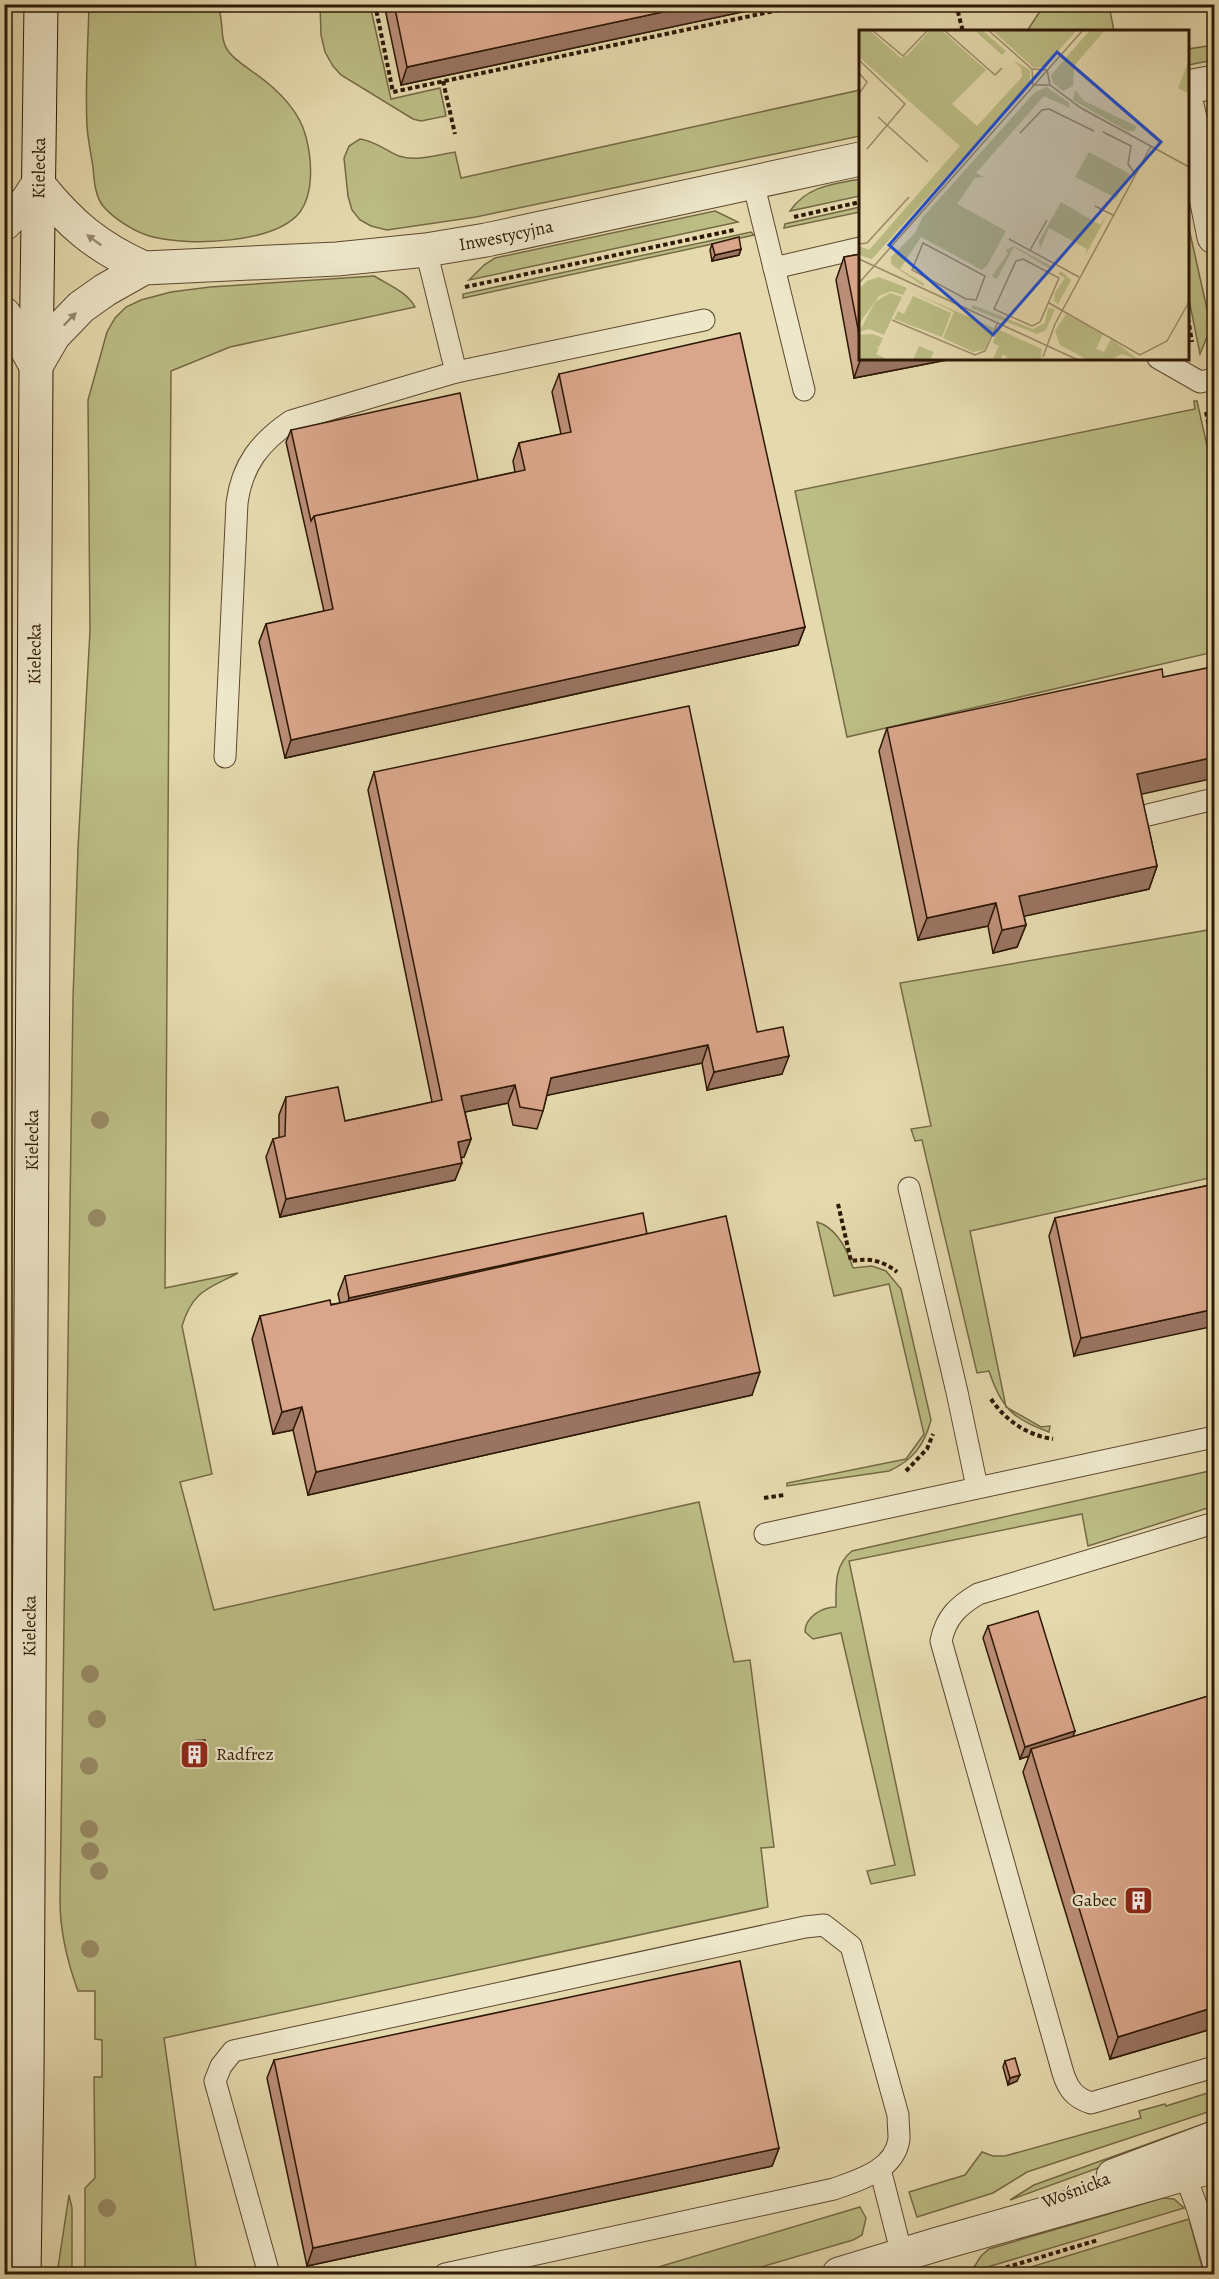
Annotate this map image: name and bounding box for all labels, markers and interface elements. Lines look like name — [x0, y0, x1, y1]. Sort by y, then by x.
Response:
inset map — [859, 30, 1189, 360]
street label: Kielecka — [26, 137, 51, 199]
street label: Inwestycyjna — [457, 214, 556, 256]
one-way arrow — [86, 234, 102, 246]
one-way arrow — [62, 312, 76, 326]
street label: Kielecka — [22, 623, 47, 685]
street label: Kielecka — [20, 1109, 44, 1171]
street label: Kielecka — [17, 1595, 42, 1657]
building icon: Radfrez — [179, 1738, 211, 1770]
place label: Radfrez — [216, 1742, 274, 1766]
building icon: Gabec — [1122, 1884, 1154, 1916]
place label: Gabec — [1072, 1888, 1117, 1912]
street label: Wośnicka — [1038, 2166, 1114, 2214]

